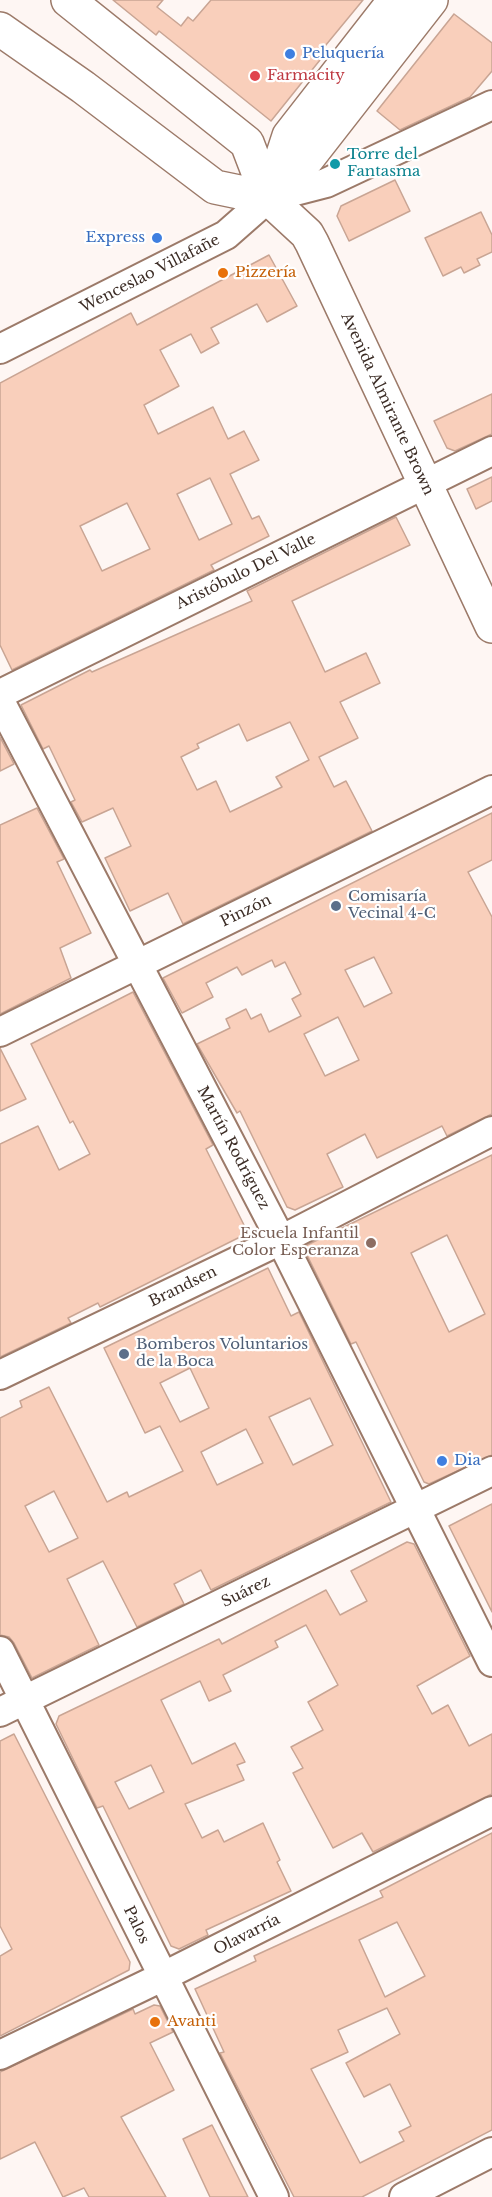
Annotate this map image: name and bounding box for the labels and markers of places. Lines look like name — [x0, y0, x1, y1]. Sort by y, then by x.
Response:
place label: Peluquería — [302, 45, 384, 63]
marker: Peluquería — [283, 47, 297, 61]
place label: Farmacity — [267, 67, 345, 85]
marker: Farmacity — [248, 69, 262, 83]
place label: Torre del Fantasma — [347, 146, 420, 181]
marker: Torre del Fantasma — [328, 157, 342, 171]
place label: Express — [86, 229, 145, 247]
marker: Express — [150, 231, 164, 245]
place label: Pizzería — [235, 264, 296, 282]
marker: Pizzería — [216, 266, 230, 280]
place label: Comisaría Vecinal 4-C — [348, 888, 436, 923]
marker: Comisaría Vecinal 4-C — [329, 899, 343, 913]
place label: Escuela Infantil Color Esperanza — [232, 1225, 359, 1260]
marker: Escuela Infantil Color Esperanza — [364, 1236, 378, 1250]
place label: Bomberos Voluntarios de la Boca — [136, 1336, 308, 1371]
marker: Bomberos Voluntarios de la Boca — [117, 1347, 131, 1361]
place label: Dia — [454, 1452, 481, 1470]
marker: Dia — [435, 1454, 449, 1468]
place label: Avanti — [167, 2013, 216, 2031]
marker: Avanti — [148, 2015, 162, 2029]

